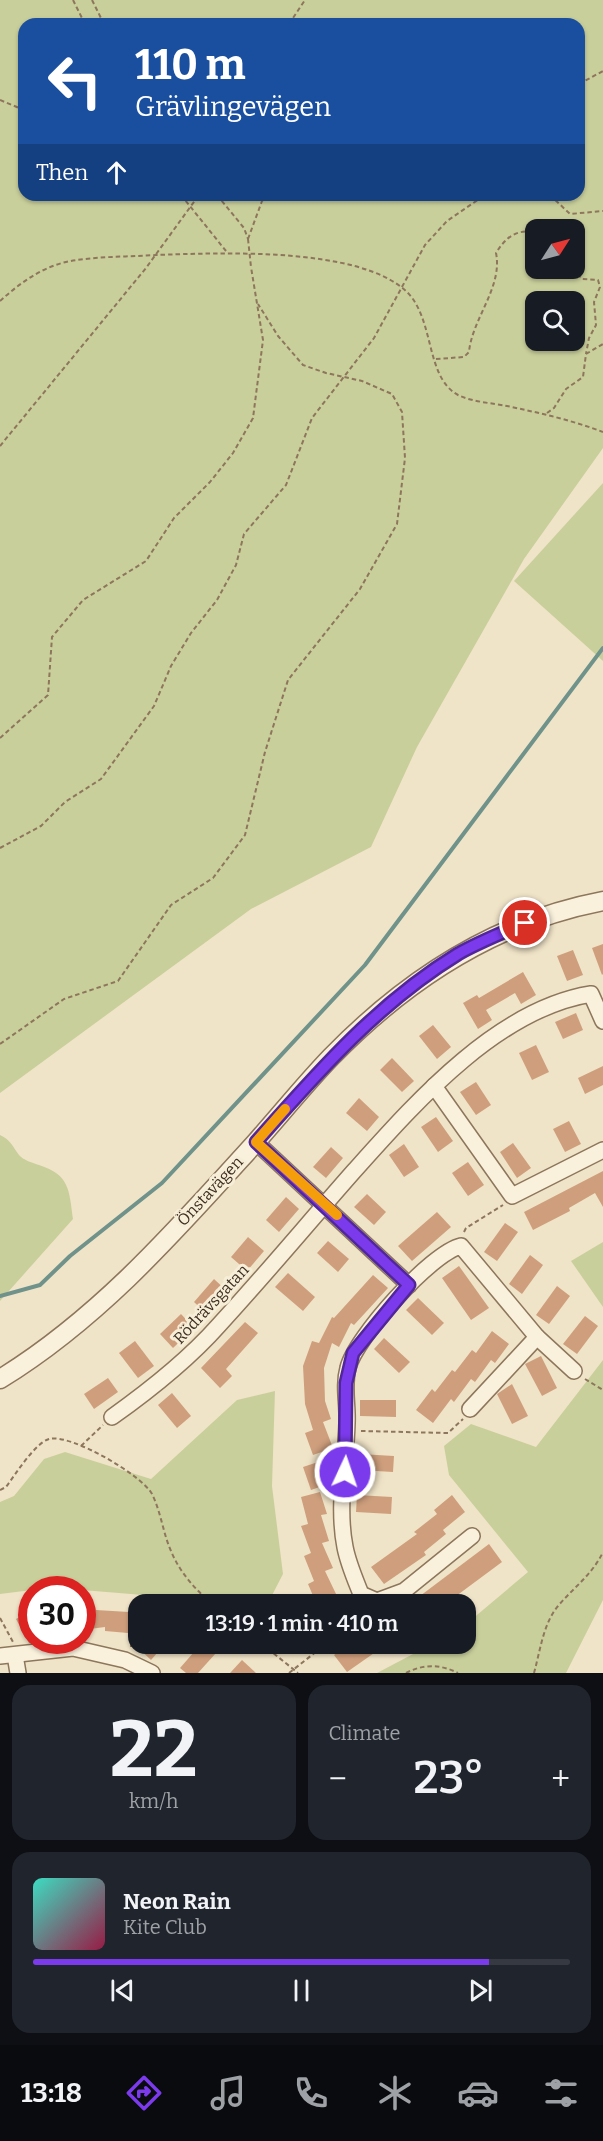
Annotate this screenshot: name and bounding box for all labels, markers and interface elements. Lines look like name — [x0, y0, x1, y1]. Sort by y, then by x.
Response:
text: 110 m — [135, 40, 246, 90]
icon: left — [36, 42, 114, 120]
text: Grävlingevägen — [135, 91, 331, 123]
icon: ahead — [100, 156, 133, 189]
text: Then — [36, 159, 88, 186]
north arrow — [525, 219, 585, 279]
map controls — [525, 219, 585, 351]
button: search — [525, 291, 585, 351]
pin — [499, 897, 550, 948]
icon: arrive — [508, 906, 541, 939]
street label: Önstavägen — [173, 1152, 247, 1230]
street label: Rödrävsgatan — [169, 1260, 253, 1348]
position arrow — [313, 1440, 377, 1504]
speed limit sign: 30 — [18, 1576, 96, 1654]
text: 13:19 · 1 min · 410 m — [206, 1610, 398, 1637]
text: 22 — [110, 1703, 198, 1797]
text: Climate — [329, 1721, 400, 1745]
text: 23° — [414, 1751, 484, 1805]
text: − — [329, 1759, 347, 1799]
text: + — [551, 1759, 570, 1799]
text: km/h — [129, 1789, 179, 1813]
text: Neon Rain — [123, 1888, 231, 1915]
text: Kite Club — [123, 1915, 207, 1939]
icon: previous — [106, 1974, 139, 2007]
icon: pause — [285, 1974, 318, 2007]
icon: next — [464, 1974, 497, 2007]
icon: directions — [123, 2072, 165, 2114]
icon: music — [207, 2072, 249, 2114]
icon: phone — [290, 2072, 332, 2114]
icon: climate — [374, 2072, 416, 2114]
icon: car — [457, 2072, 499, 2114]
icon: filters — [540, 2072, 582, 2114]
text: 13:18 — [21, 2077, 82, 2109]

